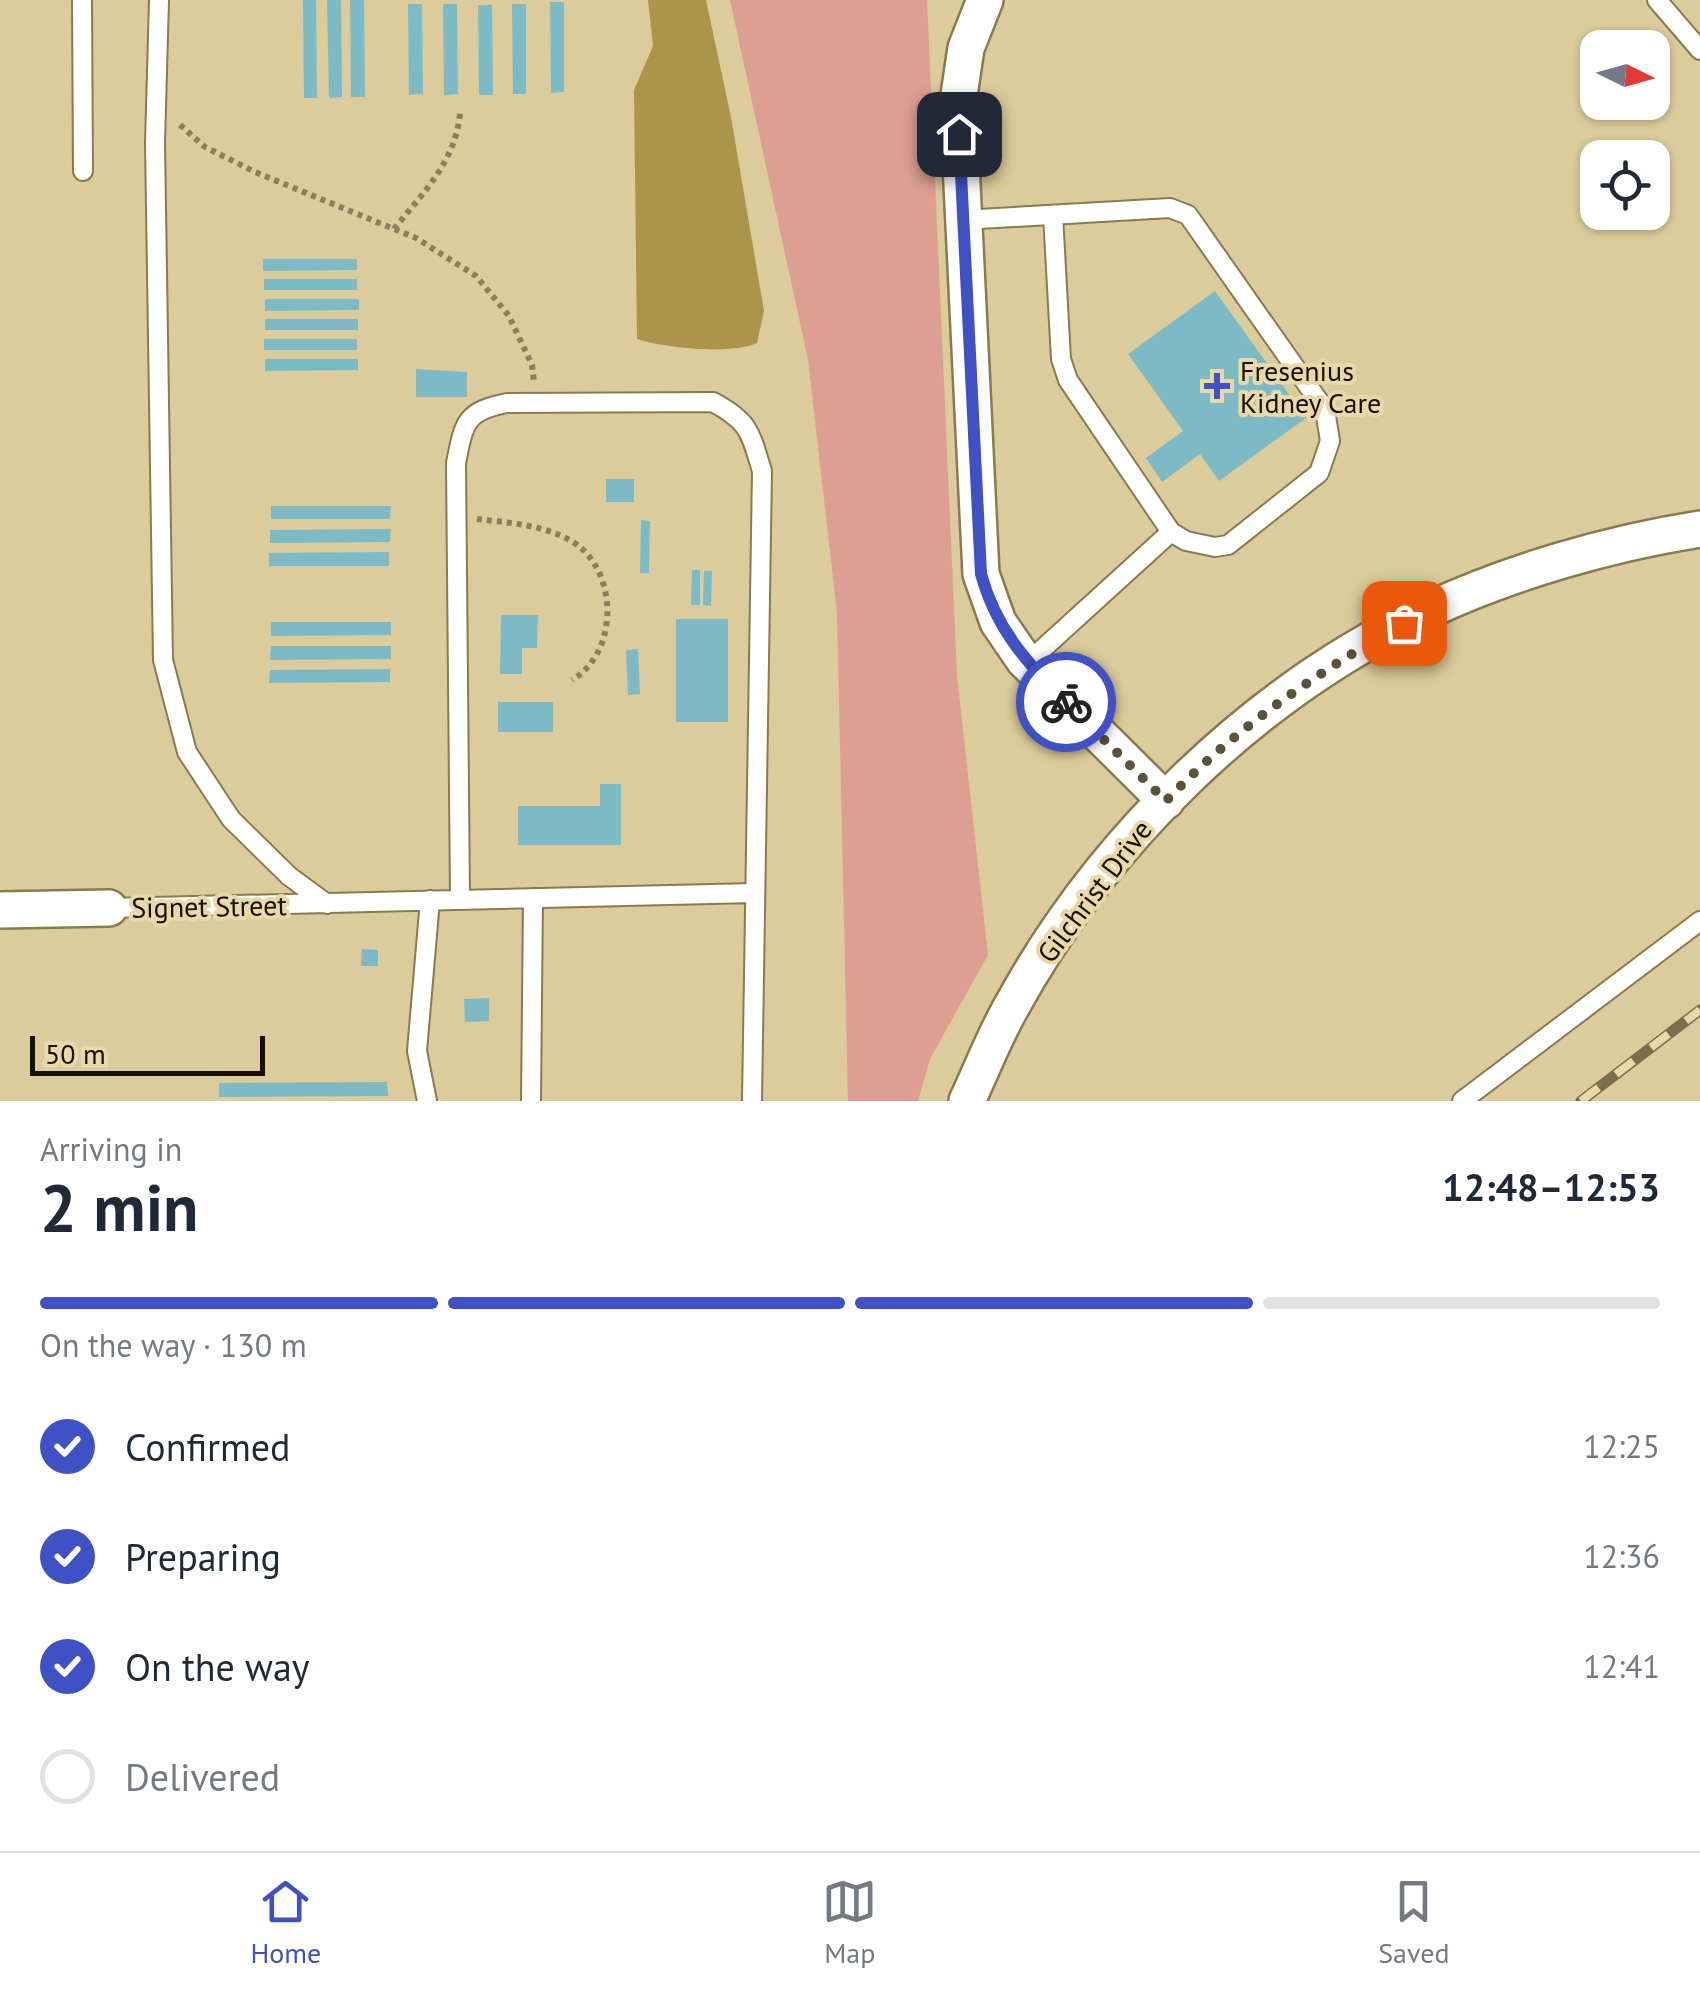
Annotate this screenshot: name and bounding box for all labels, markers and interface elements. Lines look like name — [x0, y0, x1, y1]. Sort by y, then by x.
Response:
north arrow — [1580, 30, 1670, 120]
map controls — [1580, 30, 1670, 230]
pin — [917, 92, 1002, 177]
icon: home — [932, 107, 987, 162]
button: locate — [1580, 140, 1670, 230]
place label: Fresenius Kidney Care — [1240, 352, 1381, 421]
marker: Fresenius Kidney Care — [1204, 373, 1230, 399]
pin — [1362, 581, 1447, 666]
icon: bag — [1377, 596, 1432, 651]
courier — [1016, 652, 1116, 752]
icon: bike — [1039, 675, 1094, 730]
street label: Gilchrist Drive — [1028, 812, 1160, 970]
street label: Signet Street — [131, 886, 288, 926]
scale bar — [30, 1031, 265, 1076]
text: 50 m — [45, 1035, 106, 1072]
text: Arriving in — [40, 1128, 182, 1170]
text: 12:48–12:53 — [1442, 1162, 1660, 1211]
text: 2 min — [40, 1165, 199, 1249]
text: On the way · 130 m — [40, 1324, 307, 1366]
icon: check — [40, 1419, 95, 1474]
text: Confirmed — [125, 1422, 291, 1471]
text: 12:25 — [1583, 1425, 1660, 1467]
icon: check — [40, 1529, 95, 1584]
text: Preparing — [125, 1532, 281, 1581]
text: 12:36 — [1583, 1535, 1660, 1577]
icon: check — [40, 1639, 95, 1694]
text: On the way — [125, 1642, 310, 1691]
text: 12:41 — [1583, 1645, 1660, 1687]
text: Delivered — [125, 1752, 280, 1801]
tab: Home — [250, 1874, 321, 1971]
tab: Map — [822, 1874, 877, 1971]
tab: Saved — [1378, 1874, 1449, 1971]

